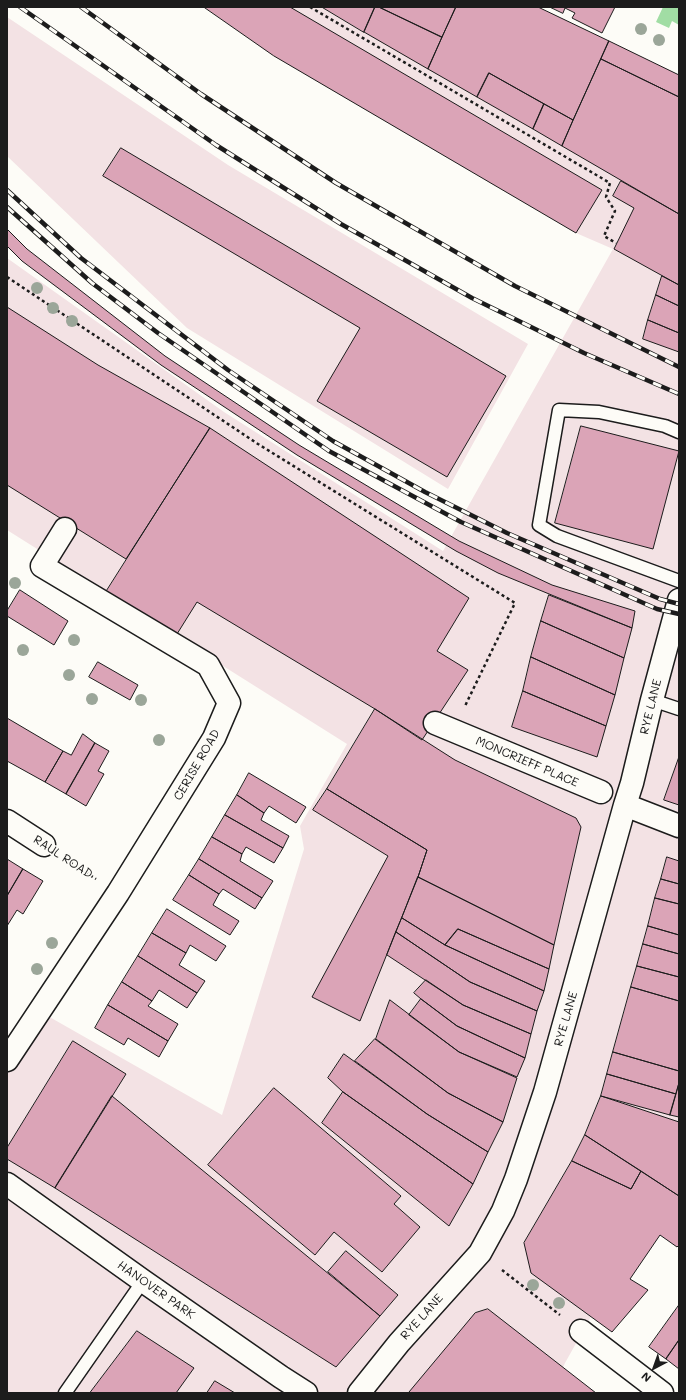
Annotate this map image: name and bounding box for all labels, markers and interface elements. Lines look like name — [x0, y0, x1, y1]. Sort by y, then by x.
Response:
street label: RYE LANE — [637, 678, 665, 736]
street label: CERISE ROAD — [171, 727, 223, 803]
street label: MONCRIEFF PLACE — [473, 734, 581, 790]
street label: RAUL ROAD — [31, 832, 95, 882]
street label: RYE LANE — [551, 990, 581, 1048]
street label: HANOVER PARK — [115, 1258, 197, 1322]
street label: RYE LANE — [398, 1291, 446, 1343]
north arrow — [634, 1348, 674, 1388]
text: N — [638, 1369, 654, 1386]

